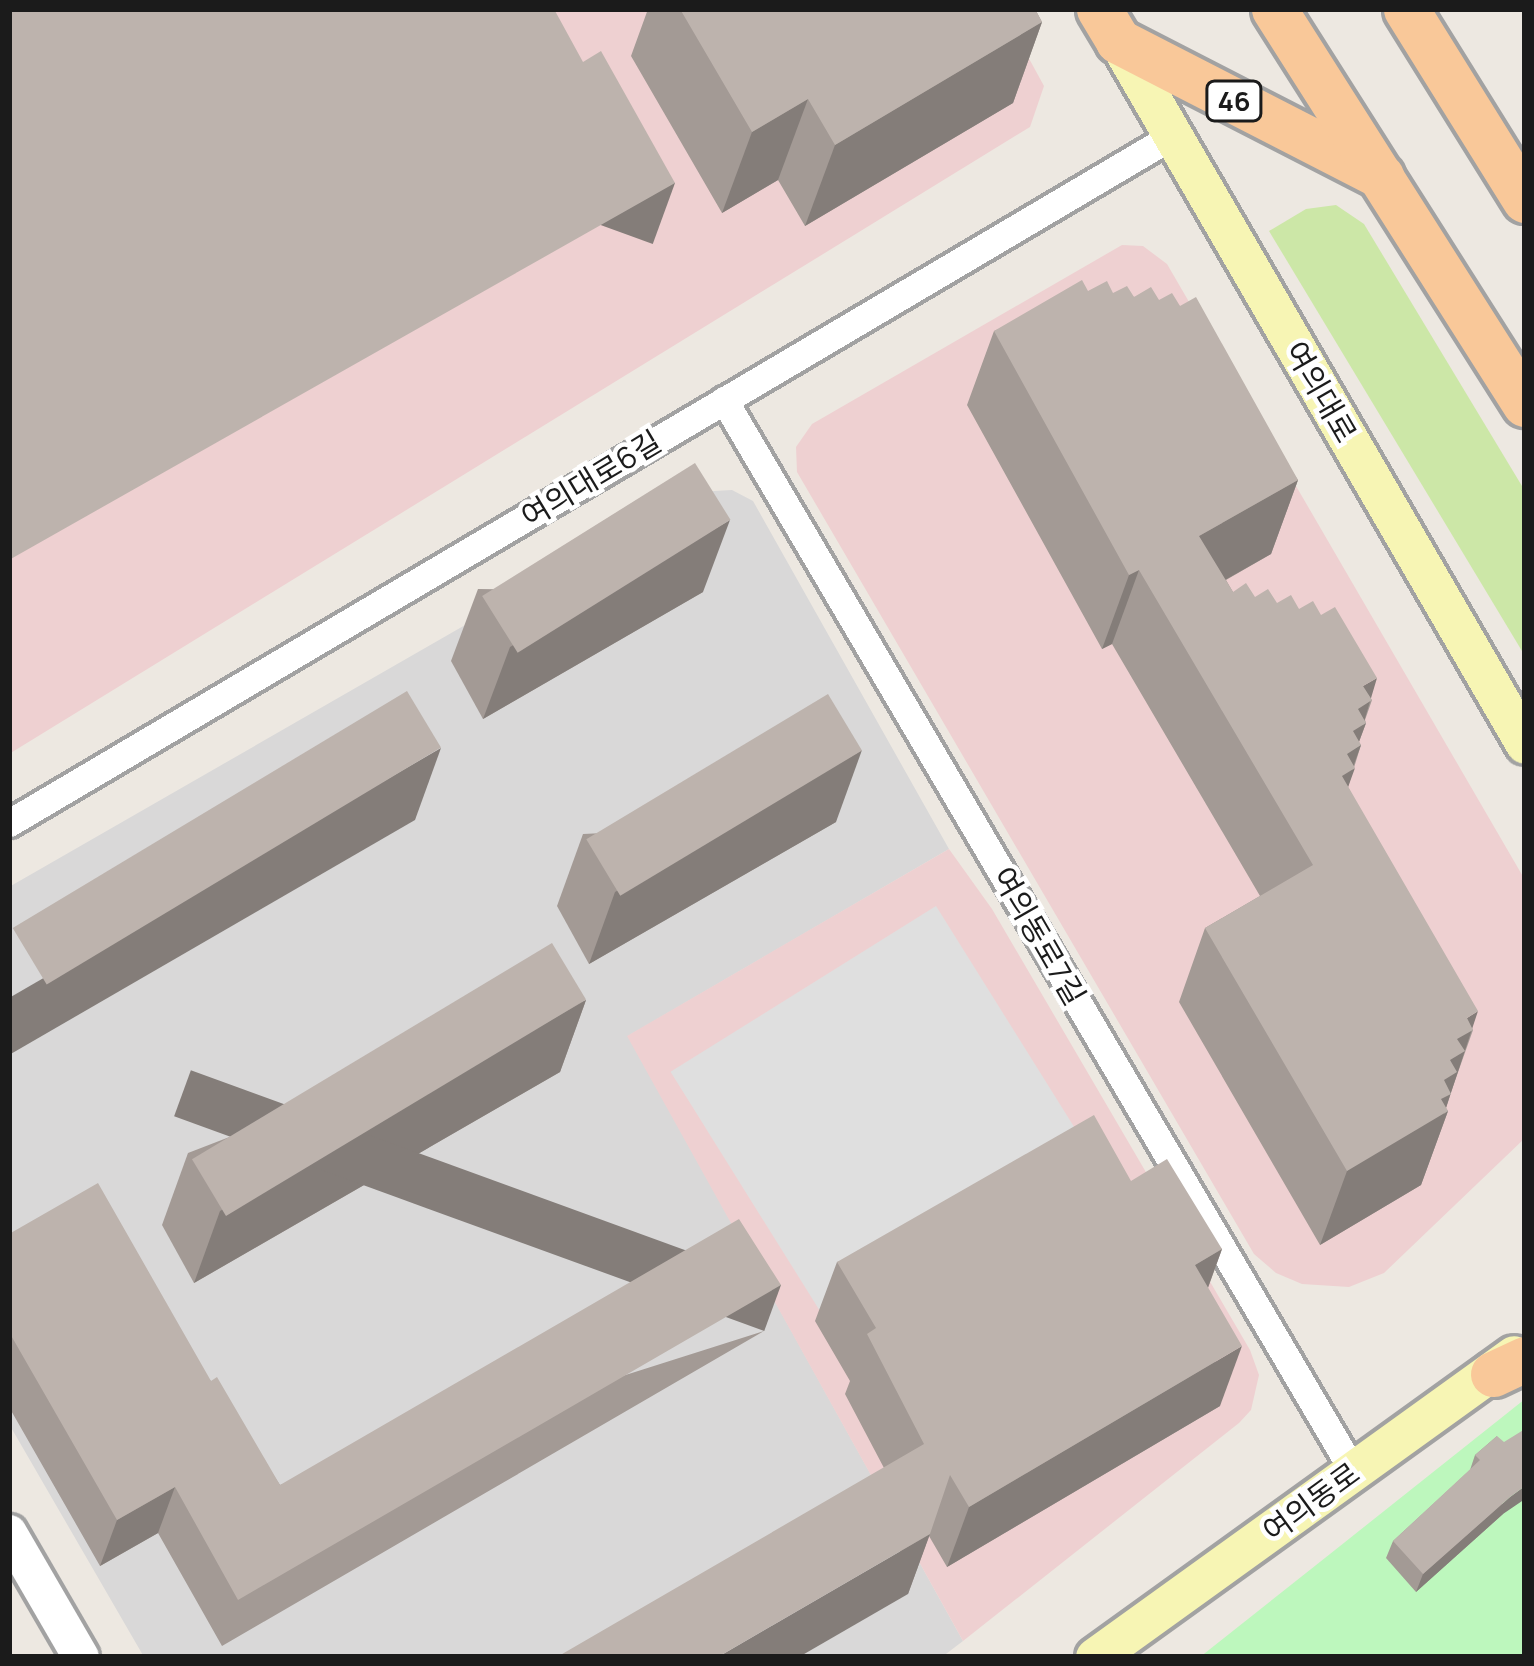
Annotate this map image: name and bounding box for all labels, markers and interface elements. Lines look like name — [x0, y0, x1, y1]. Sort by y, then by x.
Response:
road number: 46 — [1204, 80, 1264, 122]
street label: 여의대로 — [1278, 335, 1364, 449]
street label: 여의대로6길 — [515, 423, 667, 535]
street label: 여의동로7길 — [985, 861, 1093, 1011]
street label: 여의동로 — [1256, 1455, 1366, 1549]

